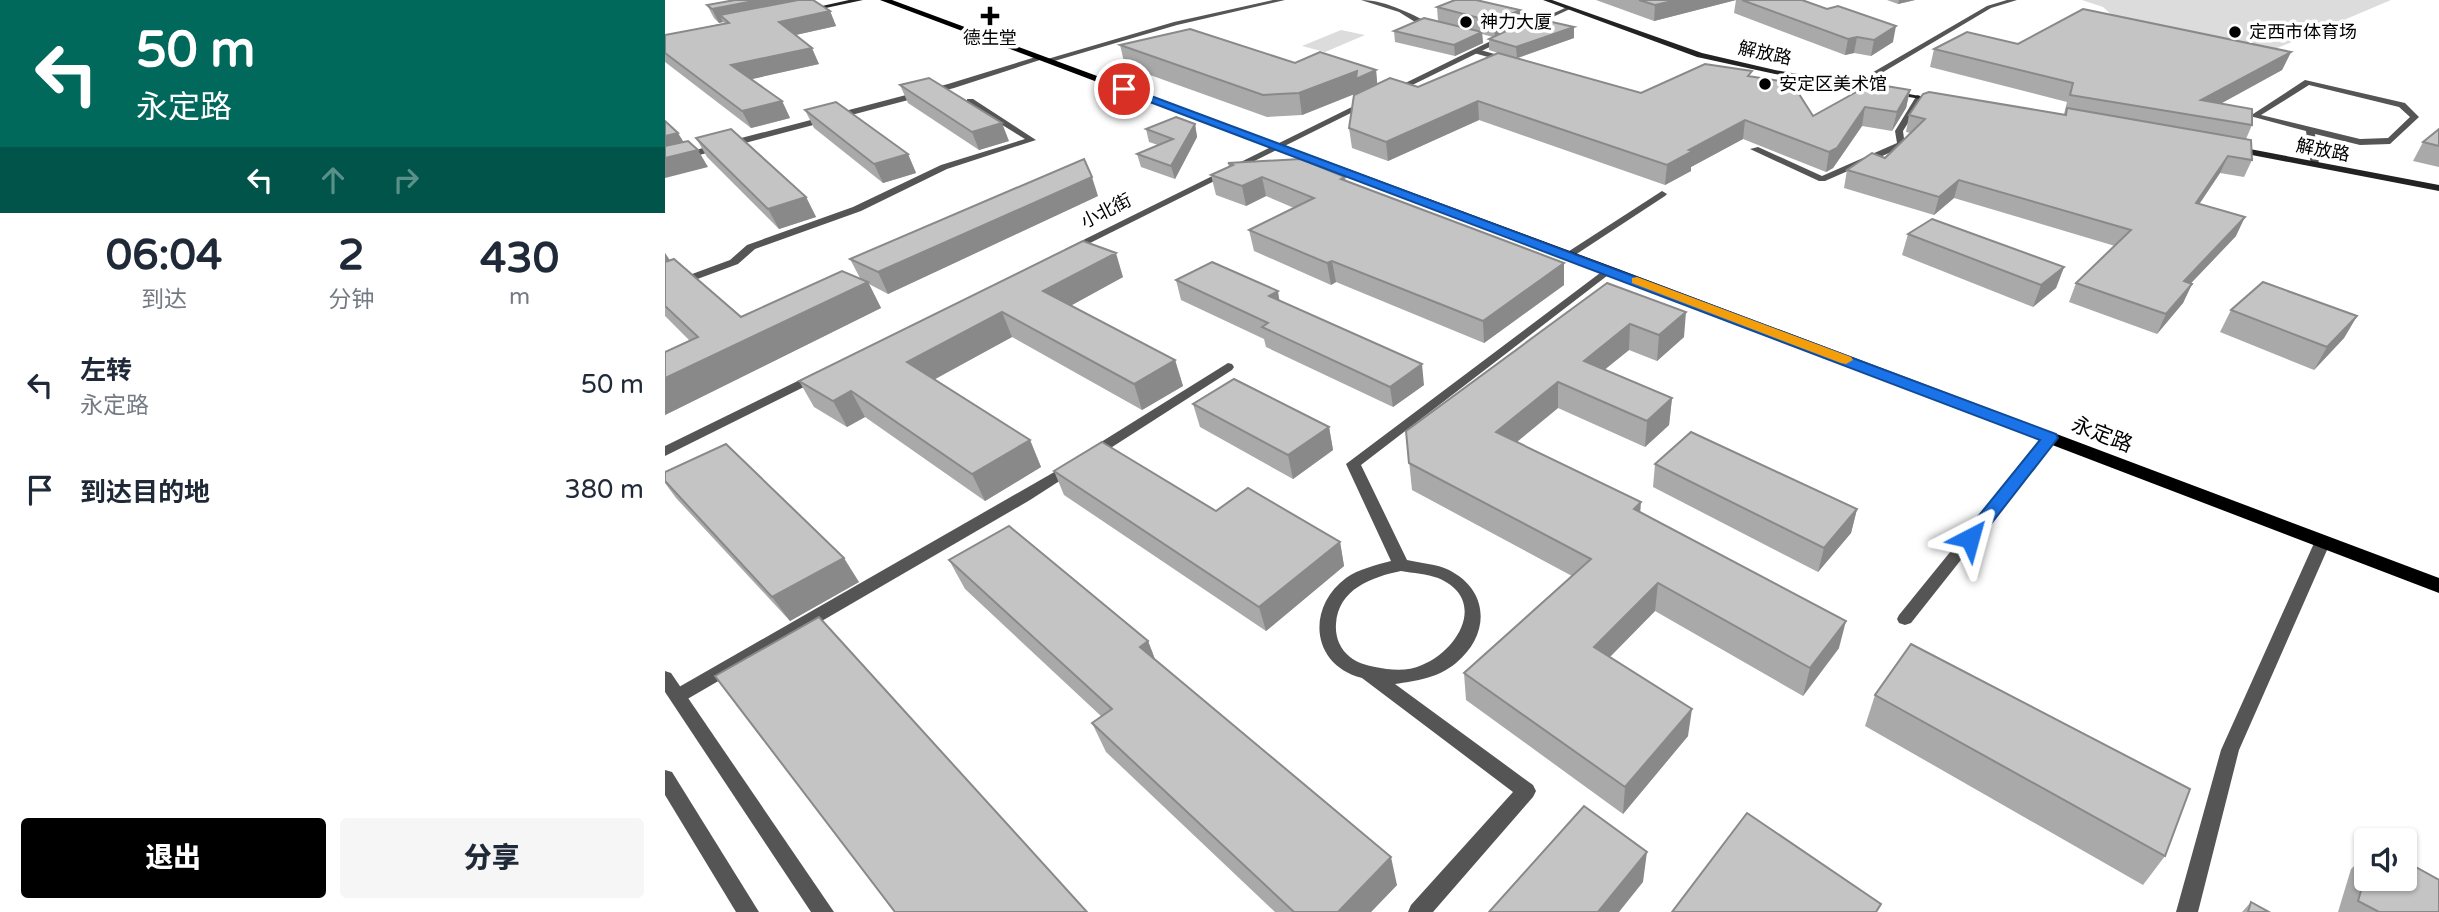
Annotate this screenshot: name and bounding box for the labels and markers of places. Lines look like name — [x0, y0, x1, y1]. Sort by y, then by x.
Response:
marker: 德生堂 — [982, 8, 998, 24]
place label: 神力大厦 — [1480, 11, 1552, 33]
marker: 神力大厦 — [1458, 14, 1474, 30]
place label: 定西市体育场 — [2249, 21, 2357, 43]
marker: 定西市体育场 — [2227, 24, 2243, 40]
place label: 德生堂 — [963, 27, 1017, 49]
pin — [1094, 59, 1154, 119]
place label: 安定区美术馆 — [1779, 73, 1887, 95]
marker: 安定区美术馆 — [1757, 76, 1773, 92]

